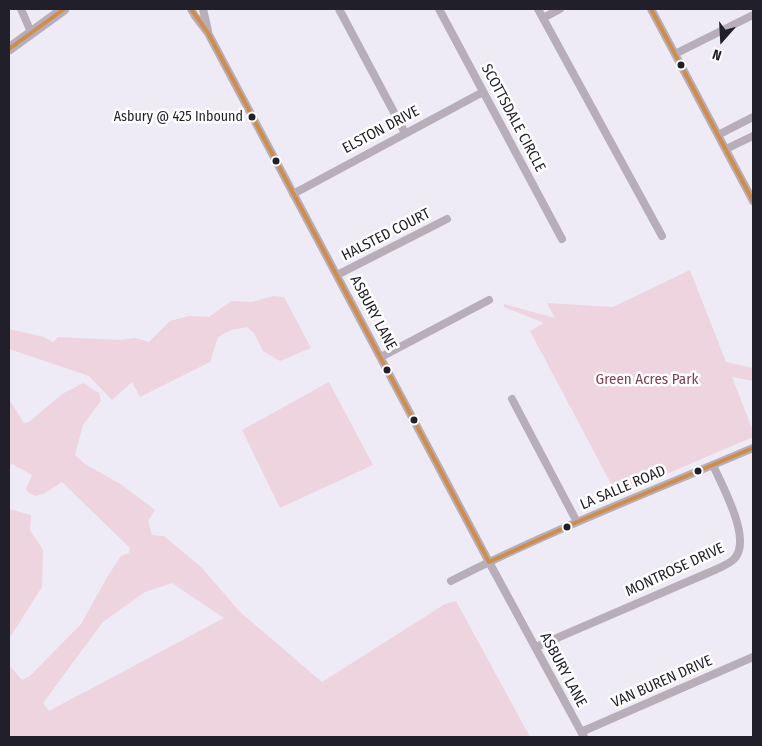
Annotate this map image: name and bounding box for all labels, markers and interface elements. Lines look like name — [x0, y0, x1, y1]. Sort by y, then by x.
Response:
north arrow — [697, 15, 747, 65]
text: N — [710, 45, 724, 64]
unlabelled marker — [676, 60, 686, 70]
street label: SCOTTSDALE CIRCLE — [477, 61, 549, 175]
street label: ELSTON DRIVE — [339, 102, 423, 158]
place label: Asbury @ 425 Inbound — [114, 109, 243, 125]
marker: Asbury @ 425 Inbound — [247, 112, 257, 122]
unlabelled marker — [271, 156, 281, 166]
street label: HALSTED COURT — [339, 205, 433, 265]
street label: ASBURY LANE — [346, 273, 400, 353]
unlabelled marker — [382, 365, 392, 375]
park label: Green Acres Park — [596, 371, 698, 389]
unlabelled marker — [409, 415, 419, 425]
street label: LA SALLE ROAD — [578, 462, 668, 514]
unlabelled marker — [693, 466, 703, 476]
unlabelled marker — [562, 522, 572, 532]
street label: MONTROSE DRIVE — [623, 539, 727, 601]
street label: ASBURY LANE — [536, 630, 590, 710]
street label: VAN BUREN DRIVE — [609, 652, 715, 712]

